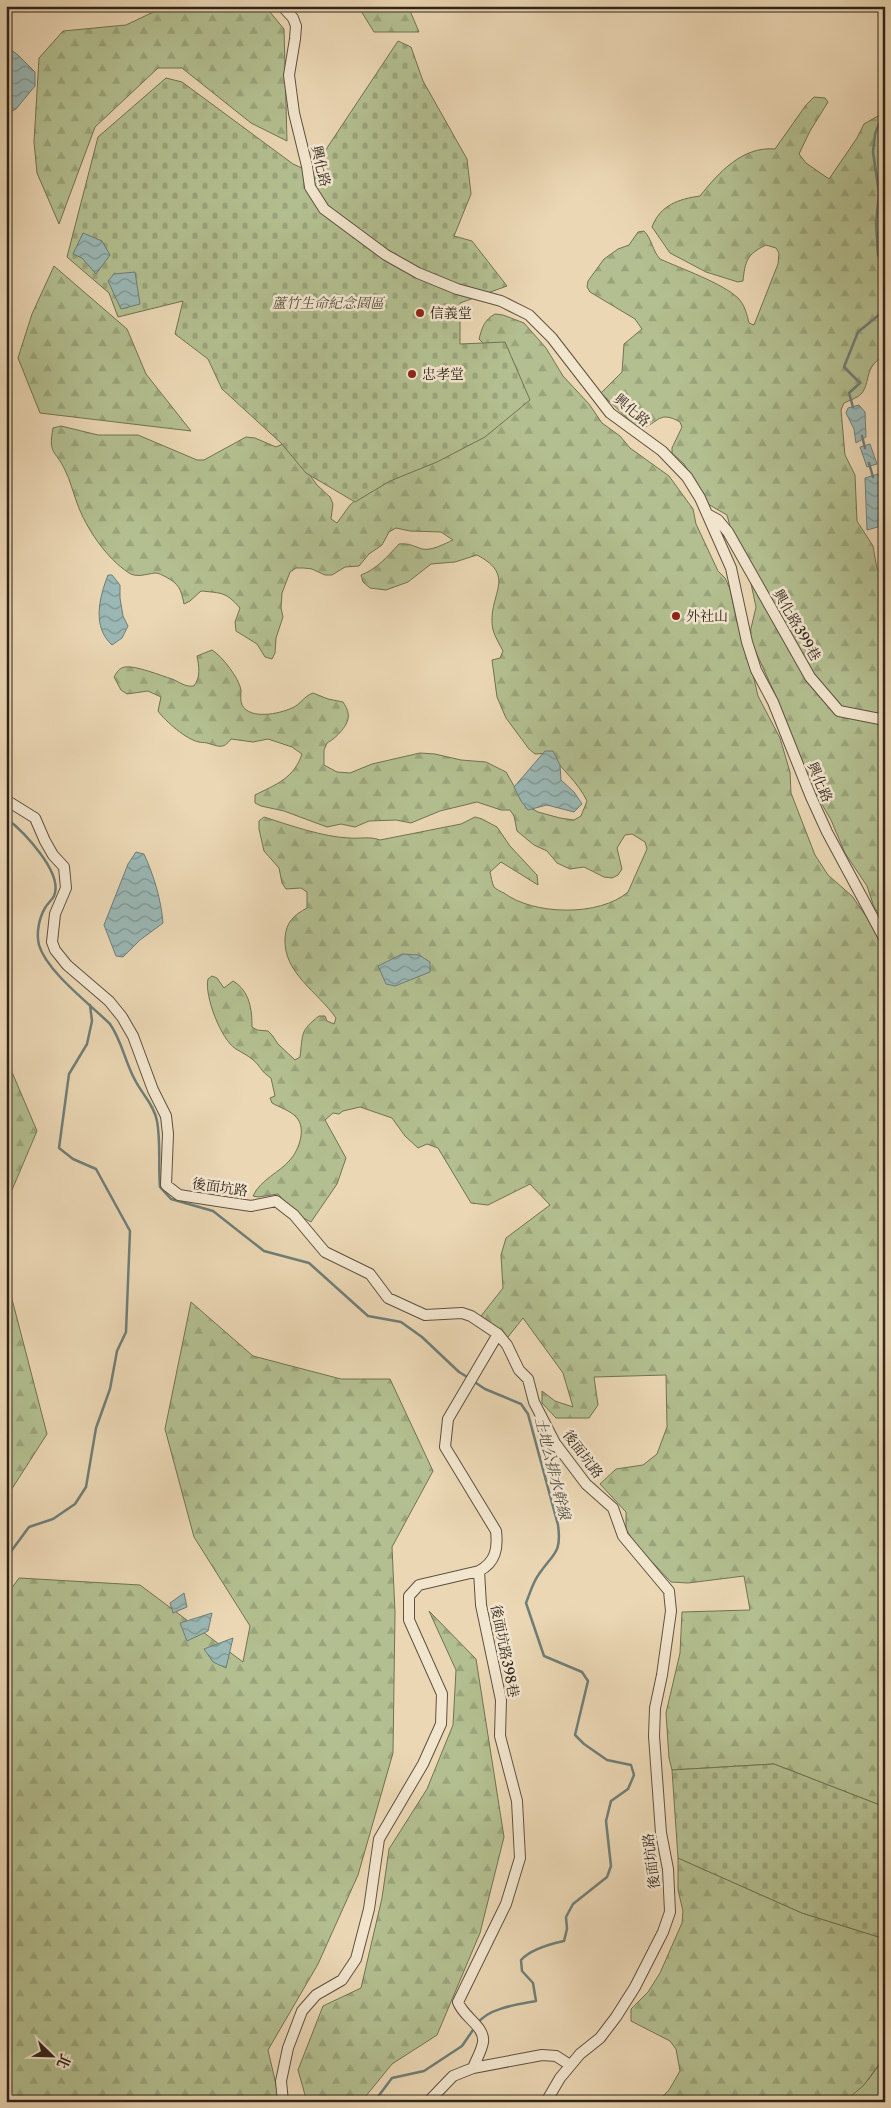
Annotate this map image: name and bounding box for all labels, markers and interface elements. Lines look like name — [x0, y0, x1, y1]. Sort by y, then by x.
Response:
street label: 興化路 — [308, 144, 334, 188]
park label: 蘆竹生命紀念園區 — [272, 294, 386, 312]
place label: 信義堂 — [430, 304, 472, 322]
marker: 信義堂 — [414, 307, 426, 319]
place label: 忠孝堂 — [422, 365, 464, 383]
marker: 忠孝堂 — [406, 368, 418, 380]
street label: 興化路 — [610, 390, 654, 430]
street label: 興化路399巷 — [769, 586, 825, 664]
place label: 外社山 — [686, 607, 728, 625]
marker: 外社山 — [670, 610, 682, 622]
street label: 興化路 — [804, 759, 836, 805]
street label: 後面坑路 — [191, 1174, 249, 1200]
water label: 土地公排水幹線 — [531, 1415, 575, 1523]
street label: 後面坑路 — [559, 1426, 607, 1482]
street label: 後面坑路398巷 — [487, 1603, 523, 1699]
street label: 後面坑路 — [639, 1832, 663, 1890]
north arrow — [28, 2030, 78, 2080]
text: 北 — [53, 2051, 75, 2071]

